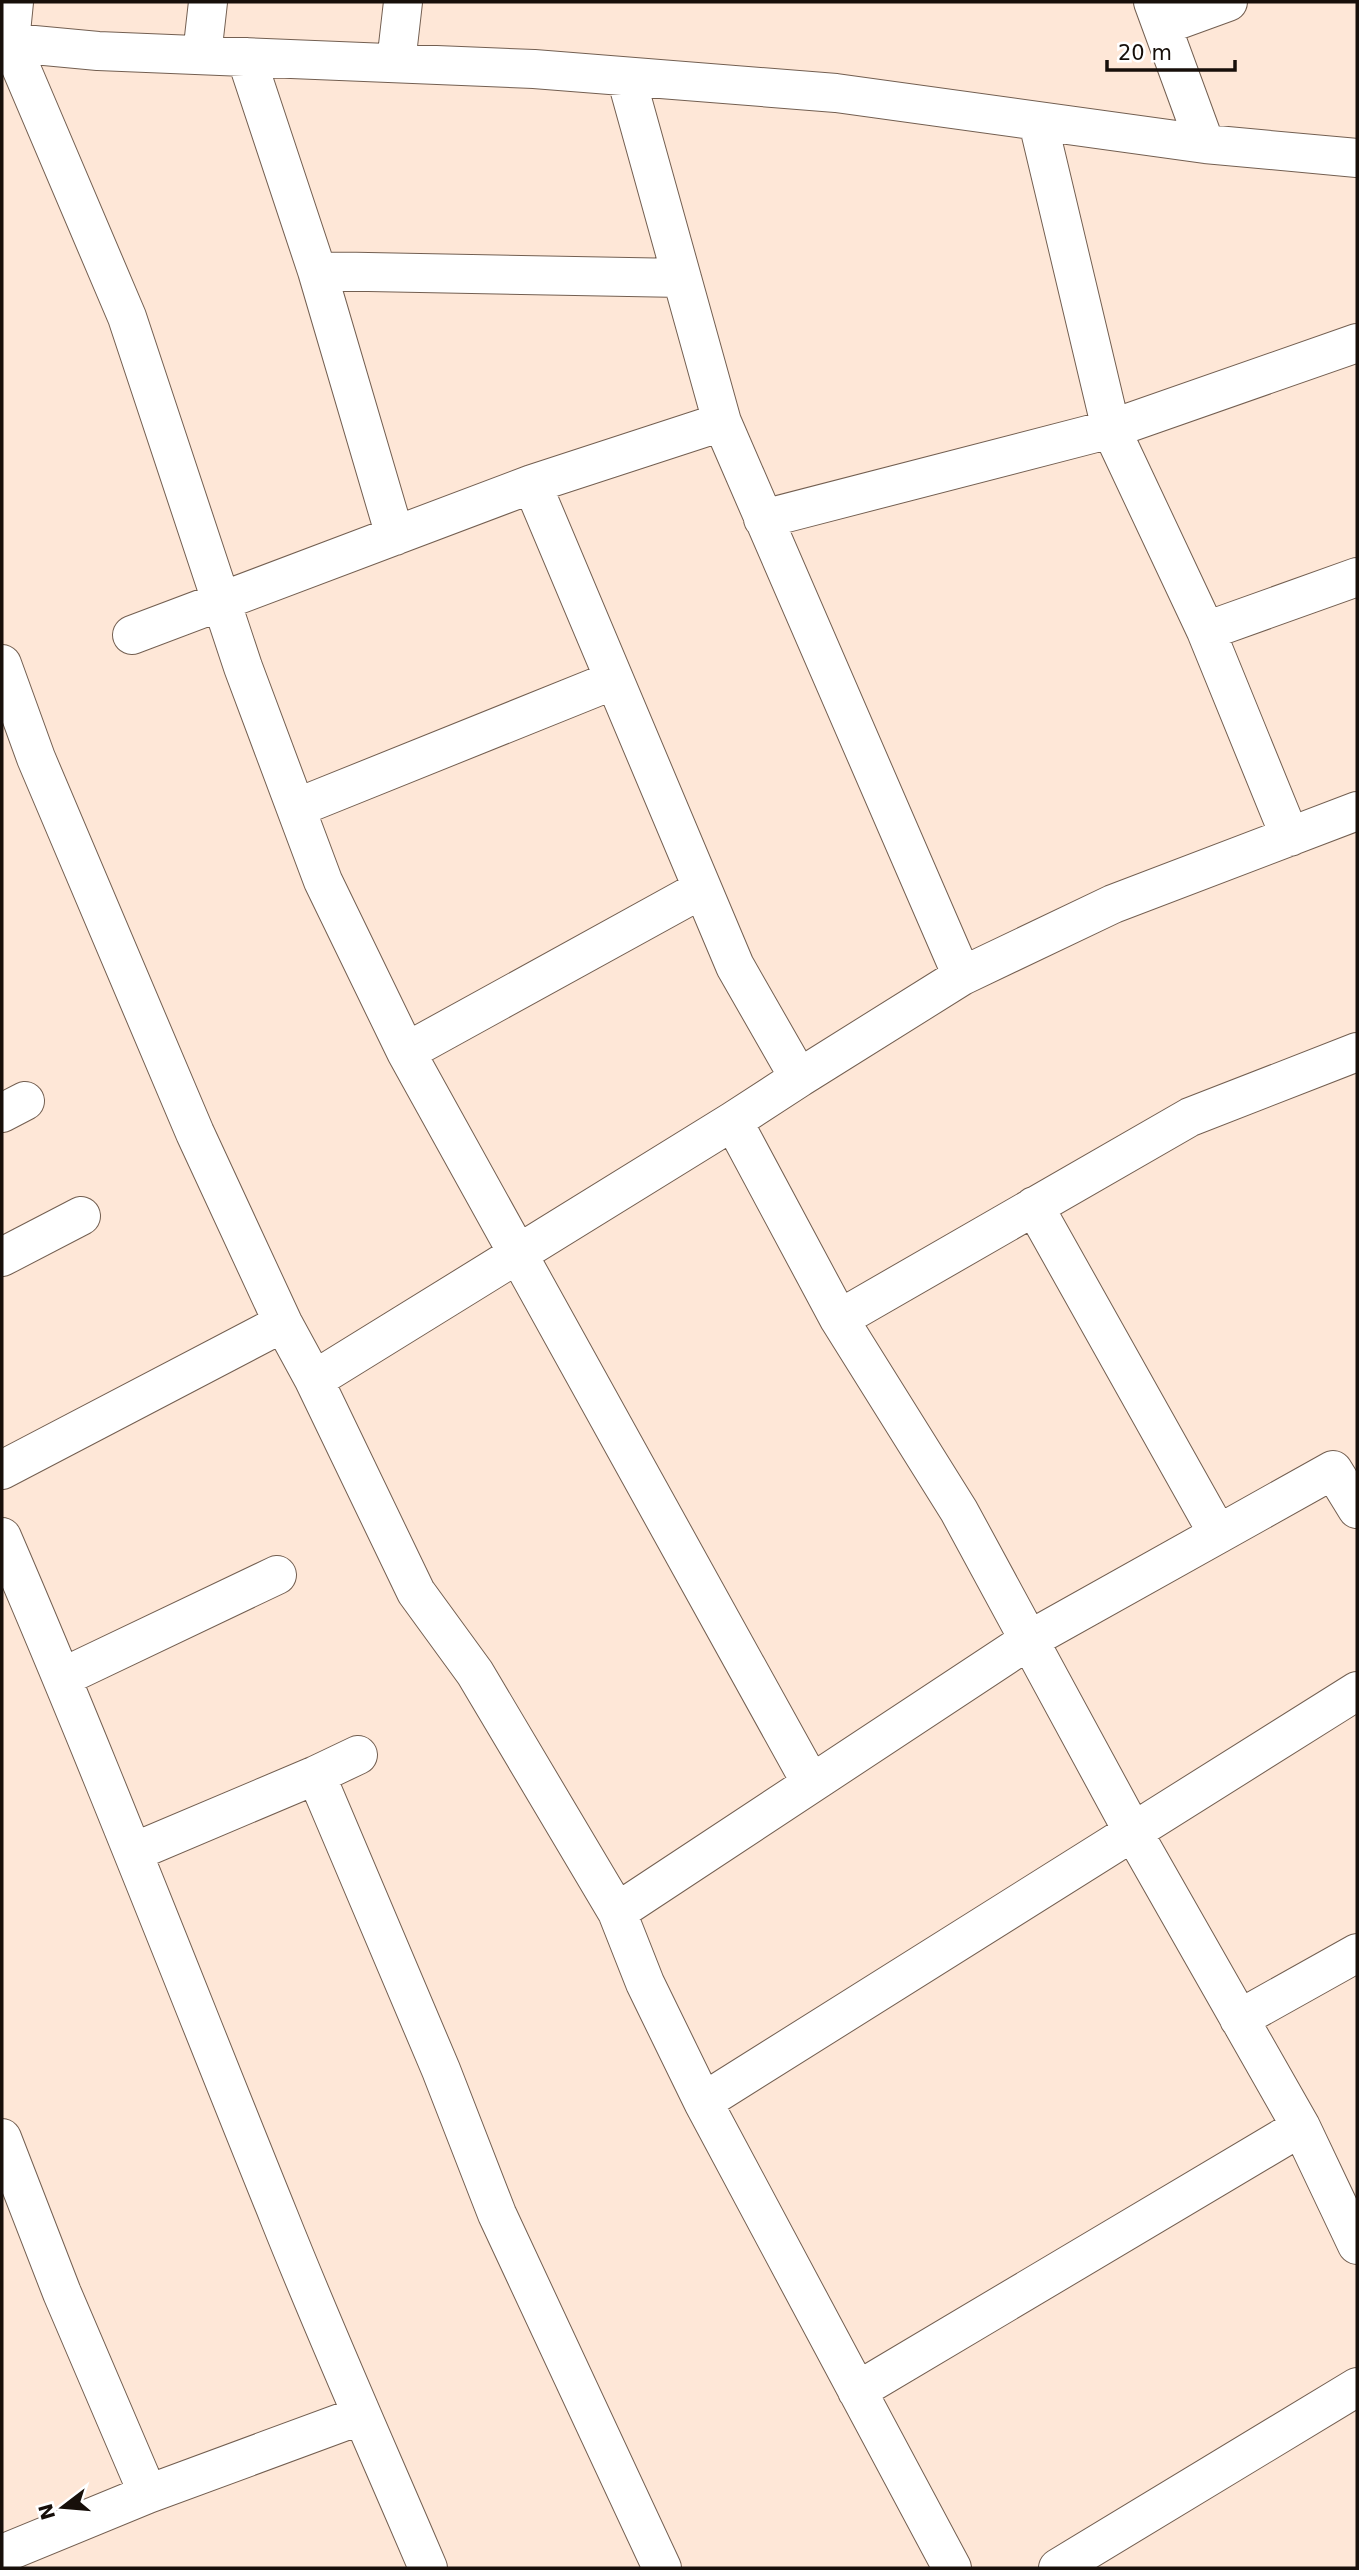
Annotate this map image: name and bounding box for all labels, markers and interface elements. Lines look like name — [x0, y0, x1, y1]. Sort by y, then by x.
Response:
scale bar — [1107, 28, 1235, 72]
text: 20 m — [1118, 41, 1172, 65]
north arrow — [28, 2472, 98, 2542]
text: N — [34, 2501, 59, 2522]

